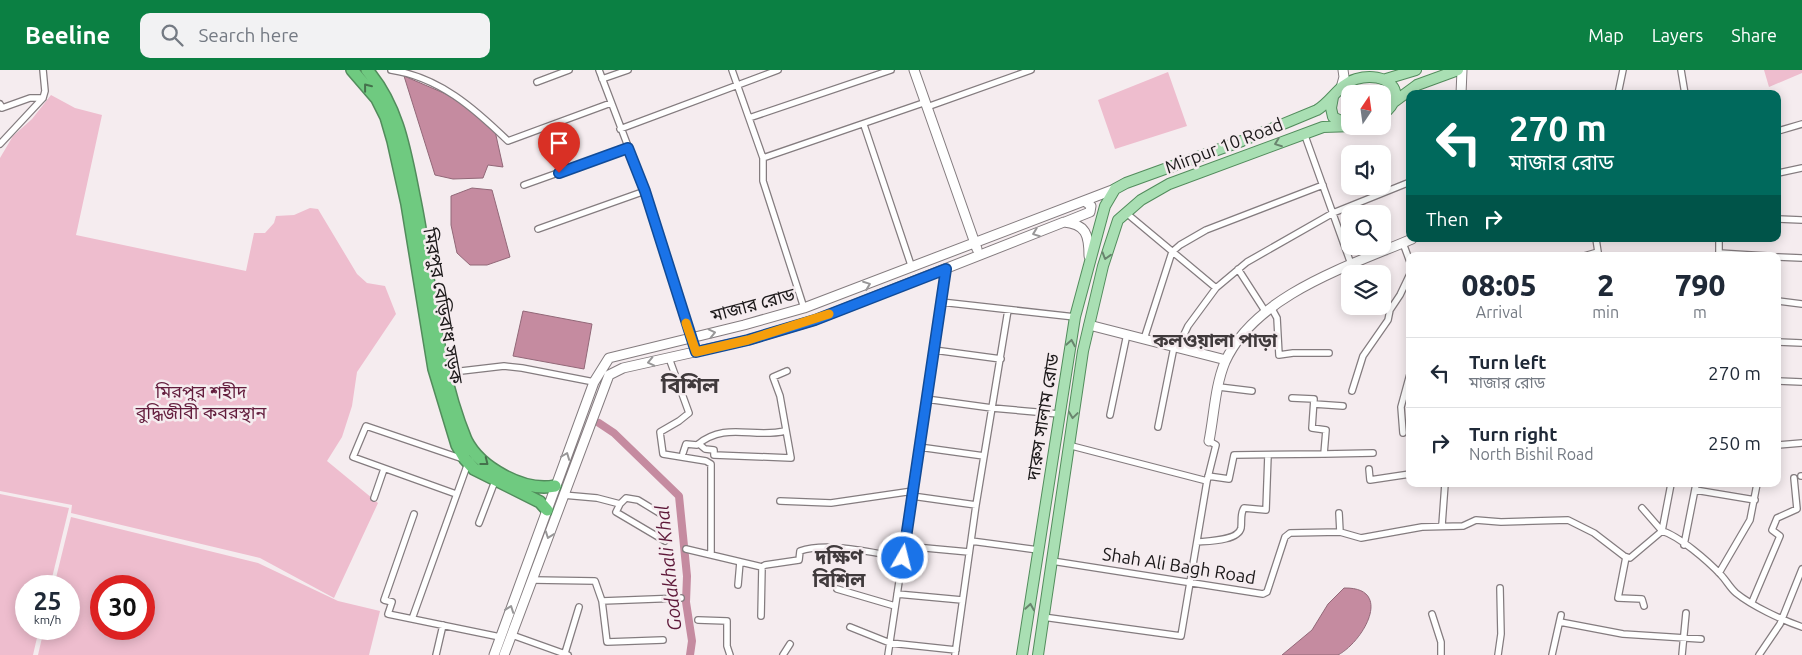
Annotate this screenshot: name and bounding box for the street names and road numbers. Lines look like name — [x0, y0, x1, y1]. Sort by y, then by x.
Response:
street label: Mirpur 10 Road — [1162, 113, 1285, 177]
street label: মিরপুর বেড়িবাধ সড়ক — [418, 225, 468, 386]
street label: মাজার রোড — [708, 283, 797, 325]
street label: দারুস সালাম রোড — [1022, 352, 1062, 483]
street label: Shah Ali Bagh Road — [1101, 543, 1257, 587]

